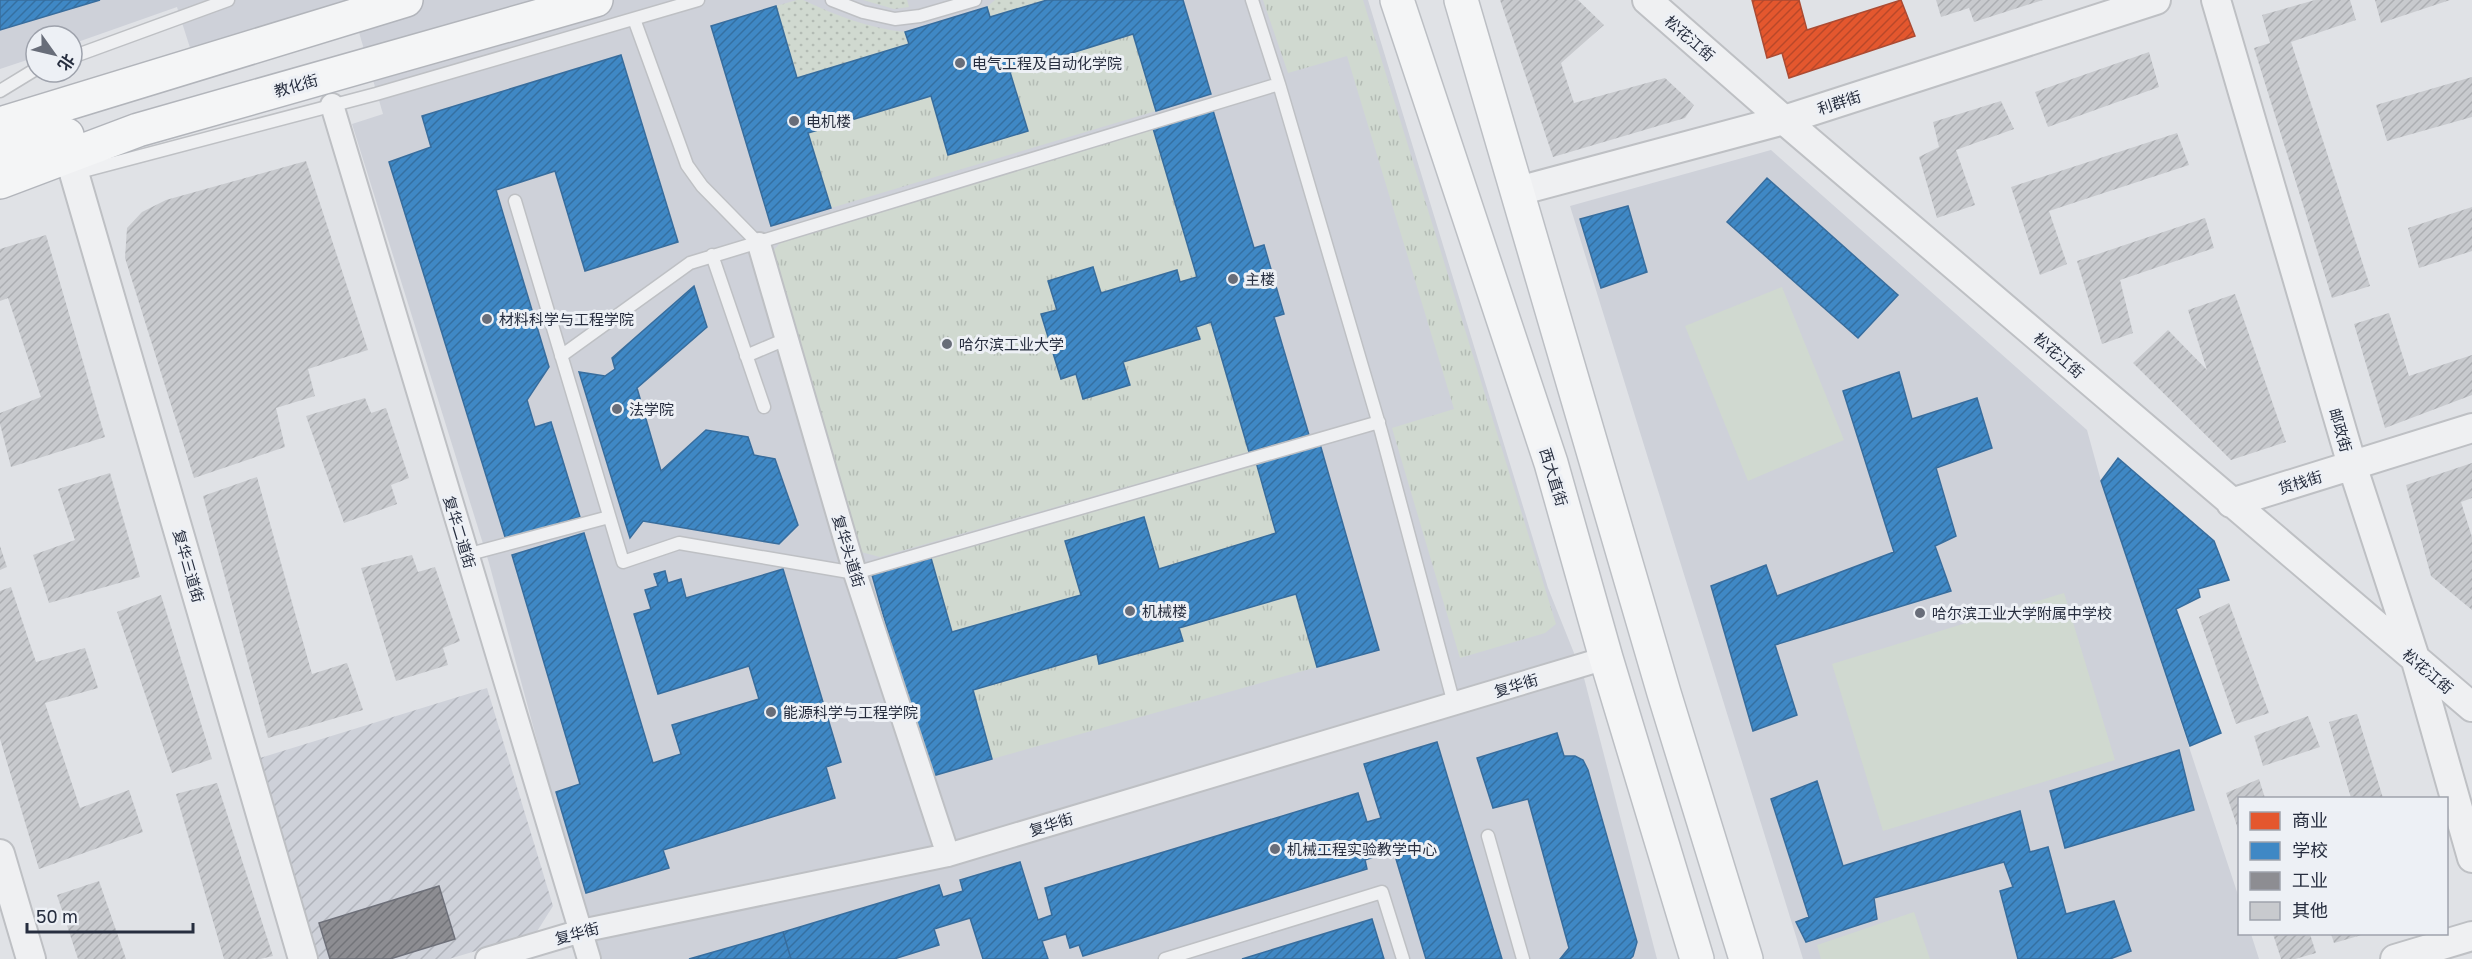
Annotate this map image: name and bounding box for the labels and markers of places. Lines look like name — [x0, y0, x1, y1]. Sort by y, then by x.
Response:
place label: 电气工程及自动化学院 — [972, 54, 1122, 72]
marker: 电气工程及自动化学院 — [953, 56, 967, 70]
place label: 电机楼 — [806, 112, 851, 130]
marker: 电机楼 — [787, 114, 801, 128]
place label: 主楼 — [1245, 270, 1275, 288]
marker: 主楼 — [1226, 272, 1240, 286]
place label: 材料科学与工程学院 — [499, 310, 634, 328]
marker: 材料科学与工程学院 — [480, 312, 494, 326]
place label: 哈尔滨工业大学 — [959, 335, 1064, 353]
marker: 哈尔滨工业大学 — [940, 337, 954, 351]
place label: 法学院 — [629, 400, 674, 418]
marker: 法学院 — [610, 402, 624, 416]
place label: 机械楼 — [1142, 602, 1187, 620]
marker: 机械楼 — [1123, 604, 1137, 618]
place label: 哈尔滨工业大学附属中学校 — [1932, 604, 2112, 622]
marker: 哈尔滨工业大学附属中学校 — [1913, 606, 1927, 620]
place label: 能源科学与工程学院 — [783, 703, 918, 721]
marker: 能源科学与工程学院 — [764, 705, 778, 719]
place label: 机械工程实验教学中心 — [1287, 840, 1437, 858]
marker: 机械工程实验教学中心 — [1268, 842, 1282, 856]

